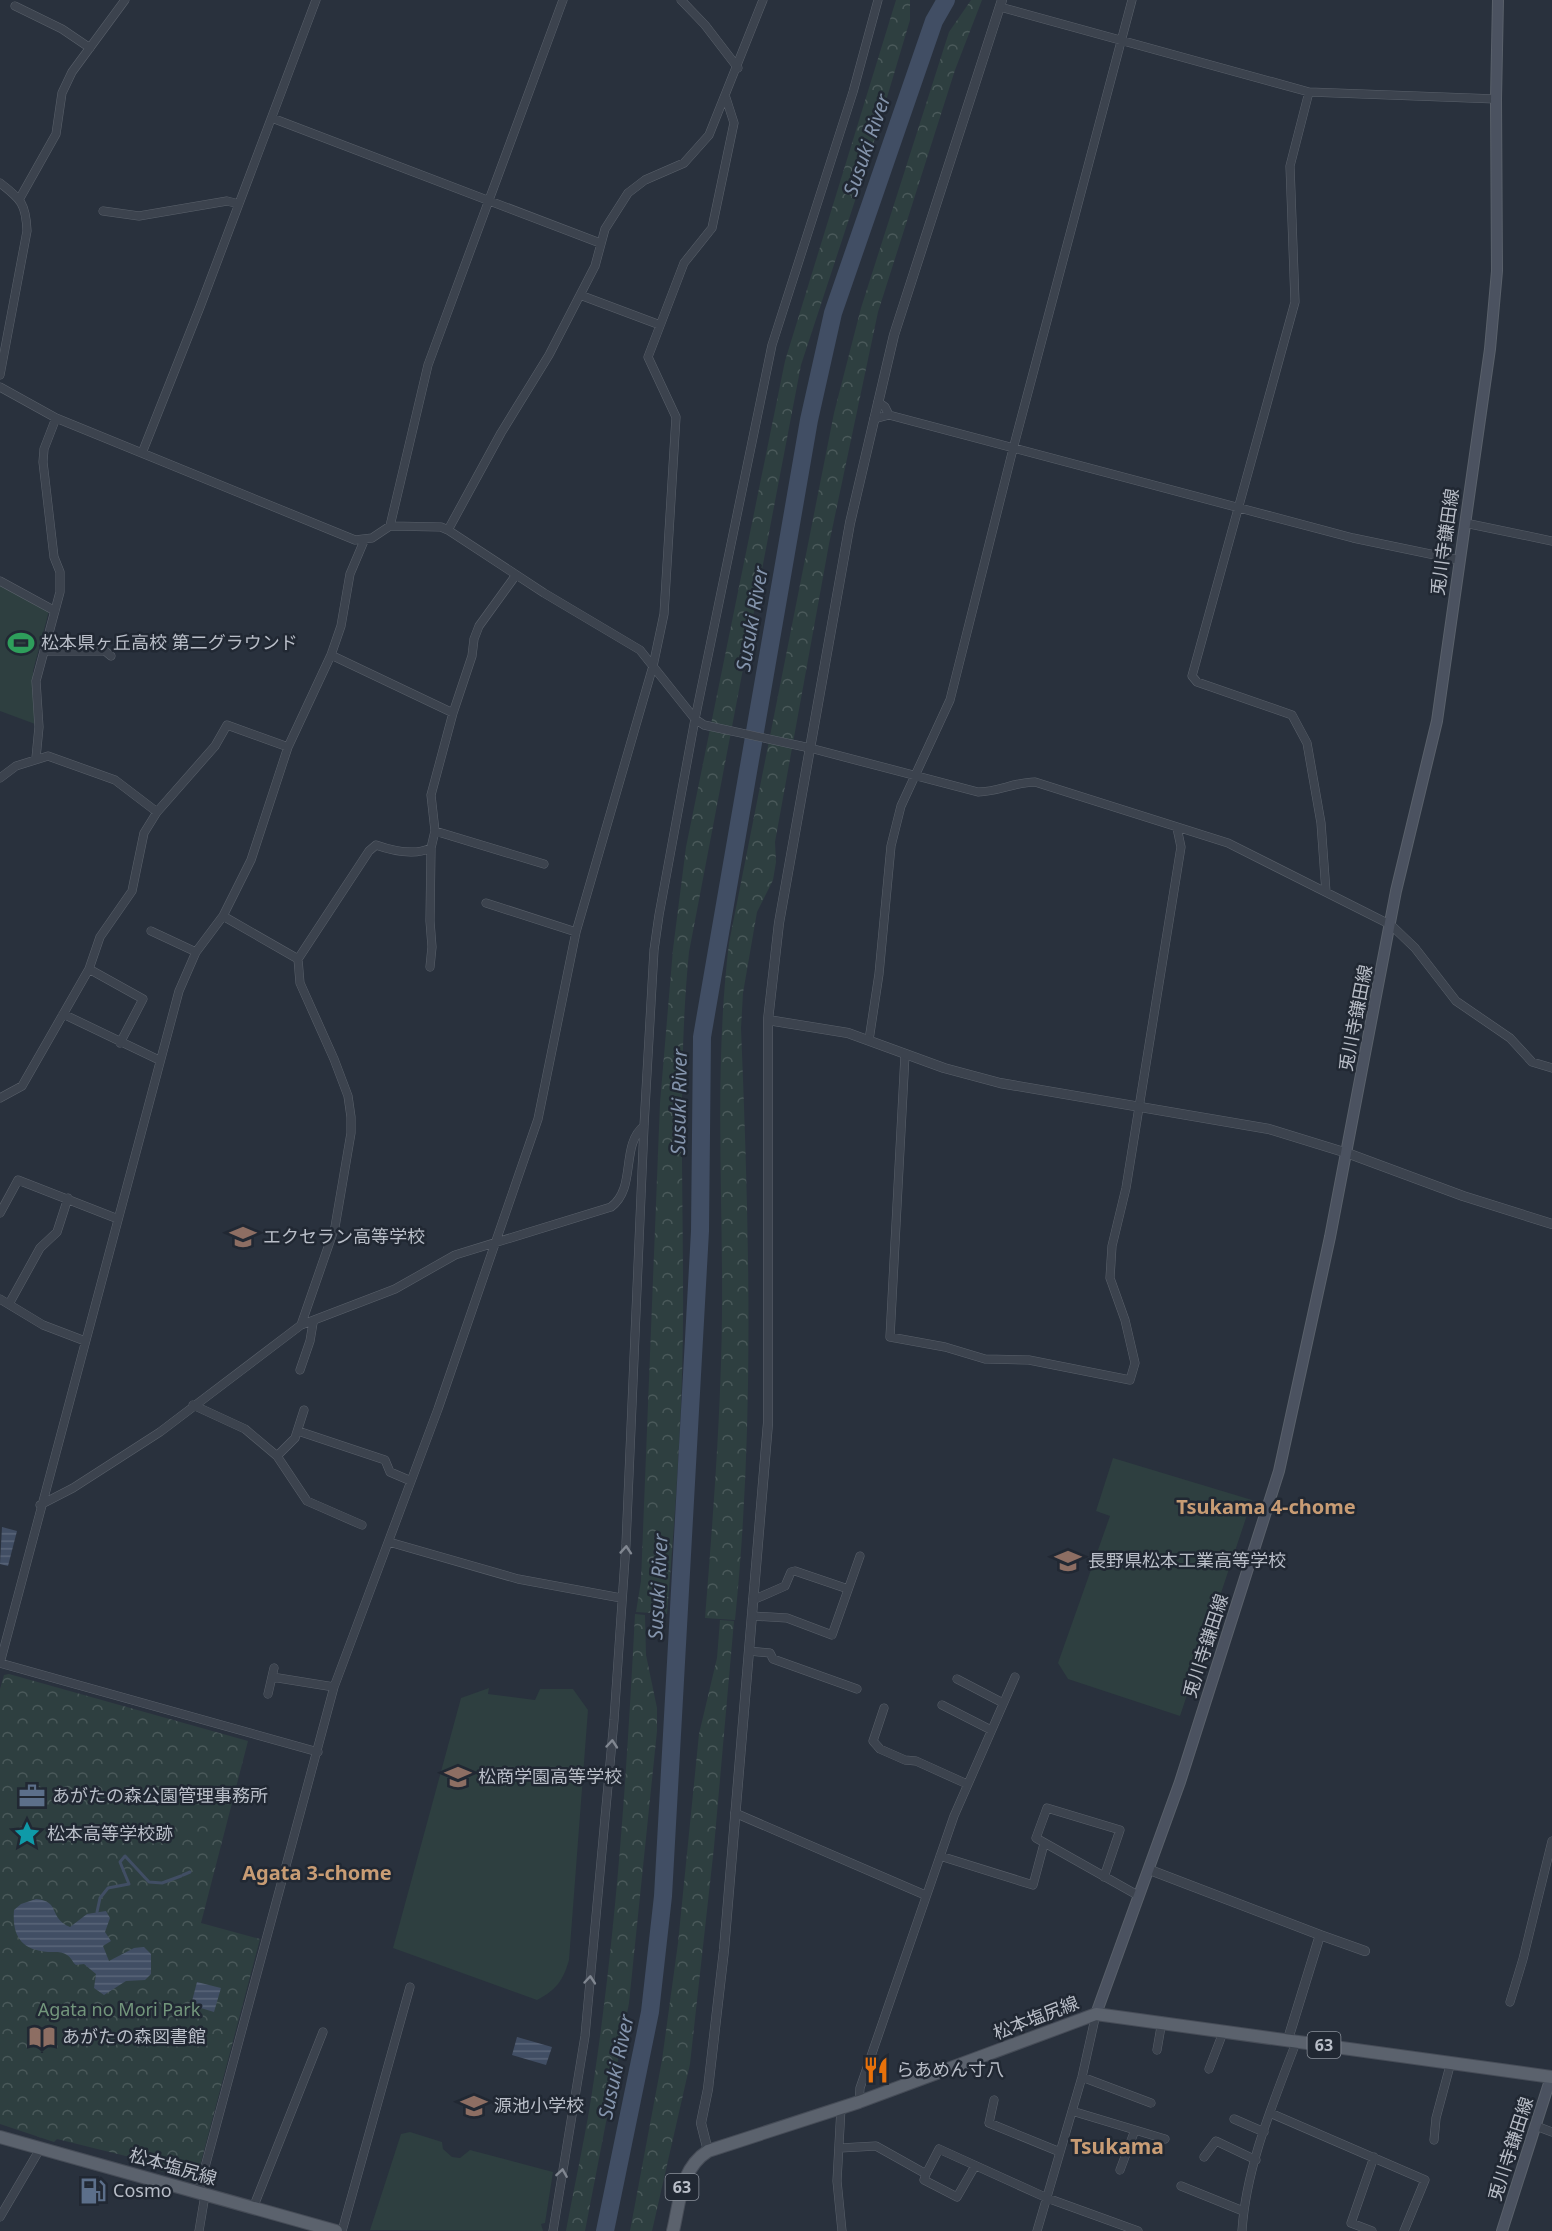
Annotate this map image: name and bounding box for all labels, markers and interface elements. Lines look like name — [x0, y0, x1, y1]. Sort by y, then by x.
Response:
water label: Susuki River — [836, 89, 897, 199]
street label: 兎川寺鎌田線 — [1425, 487, 1463, 597]
water label: Susuki River — [729, 563, 774, 673]
sports icon: 松本県ヶ丘高校 第二グラウンド — [6, 628, 36, 658]
place label: 松本県ヶ丘高校 第二グラウンド — [41, 630, 298, 654]
street label: 兎川寺鎌田線 — [1333, 963, 1377, 1073]
water label: Susuki River — [664, 1048, 693, 1155]
school or university icon: エクセラン高等学校 — [228, 1222, 258, 1252]
place label: エクセラン高等学校 — [263, 1224, 425, 1248]
district label: Tsukama 4-chome — [1176, 1493, 1356, 1520]
water label: Susuki River — [641, 1532, 674, 1641]
one-way arrow — [619, 1545, 632, 1554]
school or university icon: 長野県松本工業高等学校 — [1053, 1546, 1083, 1576]
place label: 長野県松本工業高等学校 — [1088, 1548, 1286, 1572]
street label: 兎川寺鎌田線 — [1177, 1591, 1233, 1701]
one-way arrow — [605, 1740, 618, 1749]
school or university icon: 松商学園高等学校 — [443, 1762, 473, 1792]
place label: 松商学園高等学校 — [478, 1764, 622, 1788]
office icon: あがたの森公園管理事務所 — [17, 1781, 47, 1811]
place label: あがたの森公園管理事務所 — [52, 1783, 268, 1807]
place icon: 松本高等学校跡 — [12, 1819, 42, 1849]
place label: 松本高等学校跡 — [47, 1821, 173, 1845]
district label: Agata 3-chome — [242, 1859, 392, 1886]
one-way arrow — [583, 1976, 596, 1985]
street label: 松本塩尻線 — [989, 1990, 1082, 2044]
park label: Agata no Mori Park — [38, 1997, 201, 2021]
water label: Susuki River — [591, 2011, 640, 2122]
library icon: あがたの森図書館 — [27, 2022, 57, 2052]
place label: あがたの森図書館 — [62, 2024, 206, 2048]
road number: 63 — [1308, 2032, 1340, 2058]
restaurant icon: らあめん寸八 — [861, 2055, 891, 2085]
place label: らあめん寸八 — [896, 2057, 1004, 2081]
school or university icon: 源池小学校 — [459, 2091, 489, 2121]
place label: 源池小学校 — [494, 2093, 584, 2117]
street label: 兎川寺鎌田線 — [1482, 2094, 1538, 2204]
district label: Tsukama — [1070, 2132, 1164, 2160]
street label: 松本塩尻線 — [127, 2142, 220, 2190]
one-way arrow — [555, 2169, 568, 2179]
road number: 63 — [666, 2174, 698, 2200]
fuel station icon: Cosmo — [78, 2176, 108, 2206]
place label: Cosmo — [113, 2178, 172, 2202]

